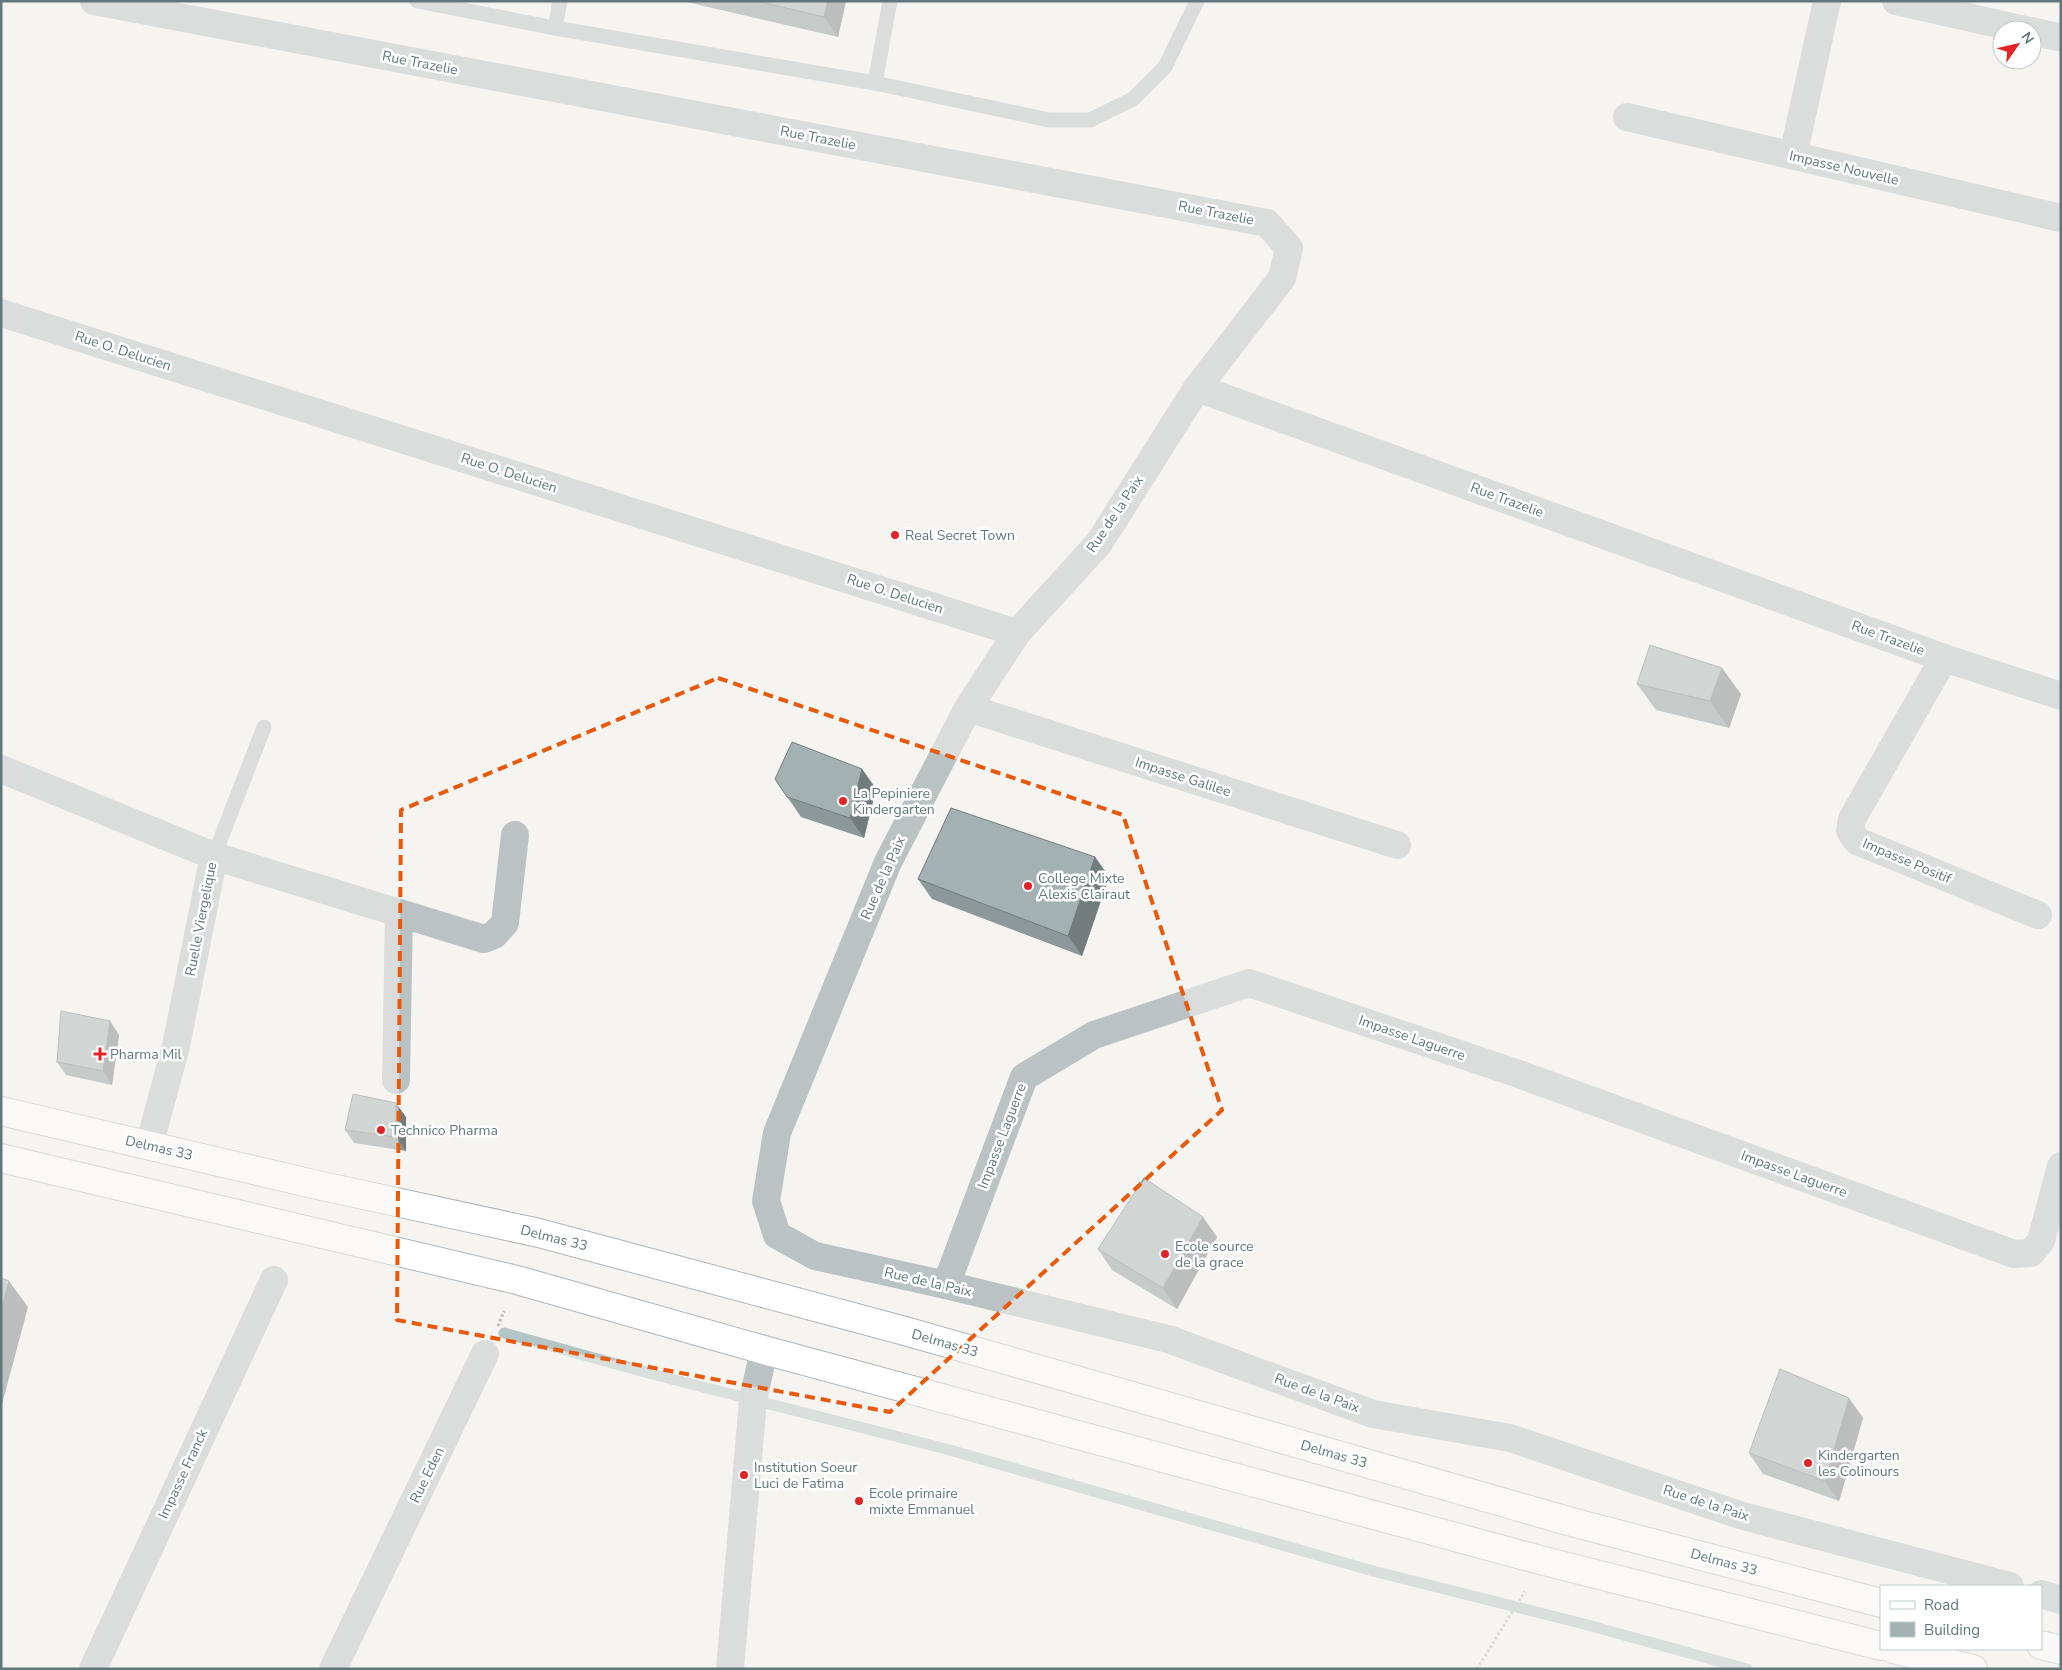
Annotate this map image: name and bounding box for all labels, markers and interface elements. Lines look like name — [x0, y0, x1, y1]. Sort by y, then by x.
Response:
north arrow — [1992, 20, 2042, 70]
text: N — [2017, 28, 2038, 48]
street label: Rue Trazelie — [381, 46, 459, 80]
street label: Rue Trazelie — [779, 121, 857, 155]
street label: Impasse Nouvelle — [1787, 146, 1901, 190]
street label: Rue Trazelie — [1177, 196, 1255, 230]
street label: Rue O. Delucien — [72, 326, 174, 376]
street label: Rue O. Delucien — [458, 448, 560, 498]
street label: Rue de la Paix — [1082, 471, 1148, 556]
street label: Rue Trazelie — [1468, 478, 1546, 522]
place label: Real Secret Town — [905, 526, 1015, 545]
marker: Real Secret Town — [889, 529, 901, 541]
street label: Rue O. Delucien — [844, 569, 946, 619]
street label: Rue Trazelie — [1849, 616, 1927, 660]
street label: Impasse Galilee — [1133, 753, 1233, 801]
place label: La Pepiniere Kindergarten — [853, 784, 935, 819]
marker: La Pepiniere Kindergarten — [837, 795, 849, 807]
street label: Rue de la Paix — [856, 833, 910, 923]
street label: Impasse Positif — [1860, 834, 1955, 888]
street label: Ruelle Viergelique — [181, 860, 221, 978]
place label: College Mixte Alexis Clairaut — [1038, 869, 1130, 904]
marker: College Mixte Alexis Clairaut — [1022, 880, 1034, 892]
street label: Impasse Laguerre — [1356, 1011, 1468, 1065]
place label: Pharma Mil — [110, 1045, 182, 1064]
marker: Pharma Mil — [94, 1048, 106, 1060]
street label: Impasse Laguerre — [973, 1081, 1031, 1191]
place label: Technico Pharma — [391, 1121, 498, 1140]
marker: Technico Pharma — [375, 1124, 387, 1136]
street label: Delmas 33 — [123, 1131, 195, 1165]
street label: Impasse Laguerre — [1738, 1146, 1850, 1202]
street label: Delmas 33 — [518, 1220, 590, 1256]
place label: Ecole source de la grace — [1175, 1237, 1253, 1272]
marker: Ecole source de la grace — [1159, 1248, 1171, 1260]
street label: Rue de la Paix — [882, 1263, 974, 1301]
street label: Delmas 33 — [909, 1324, 981, 1362]
street label: Rue de la Paix — [1272, 1369, 1363, 1417]
street label: Impasse Franck — [154, 1425, 213, 1522]
street label: Delmas 33 — [1298, 1435, 1370, 1473]
street label: Rue Eden — [405, 1444, 449, 1506]
place label: Kindergarten les Colinours — [1818, 1446, 1900, 1481]
marker: Kindergarten les Colinours — [1802, 1457, 1814, 1469]
place label: Institution Soeur Luci de Fatima — [754, 1458, 857, 1493]
marker: Institution Soeur Luci de Fatima — [738, 1469, 750, 1481]
street label: Rue de la Paix — [1661, 1480, 1752, 1526]
place label: Ecole primaire mixte Emmanuel — [869, 1484, 975, 1519]
marker: Ecole primaire mixte Emmanuel — [853, 1495, 865, 1507]
street label: Delmas 33 — [1688, 1544, 1760, 1580]
legend — [1880, 1585, 2042, 1650]
text: Road — [1924, 1595, 1959, 1615]
text: Building — [1924, 1620, 1980, 1640]

